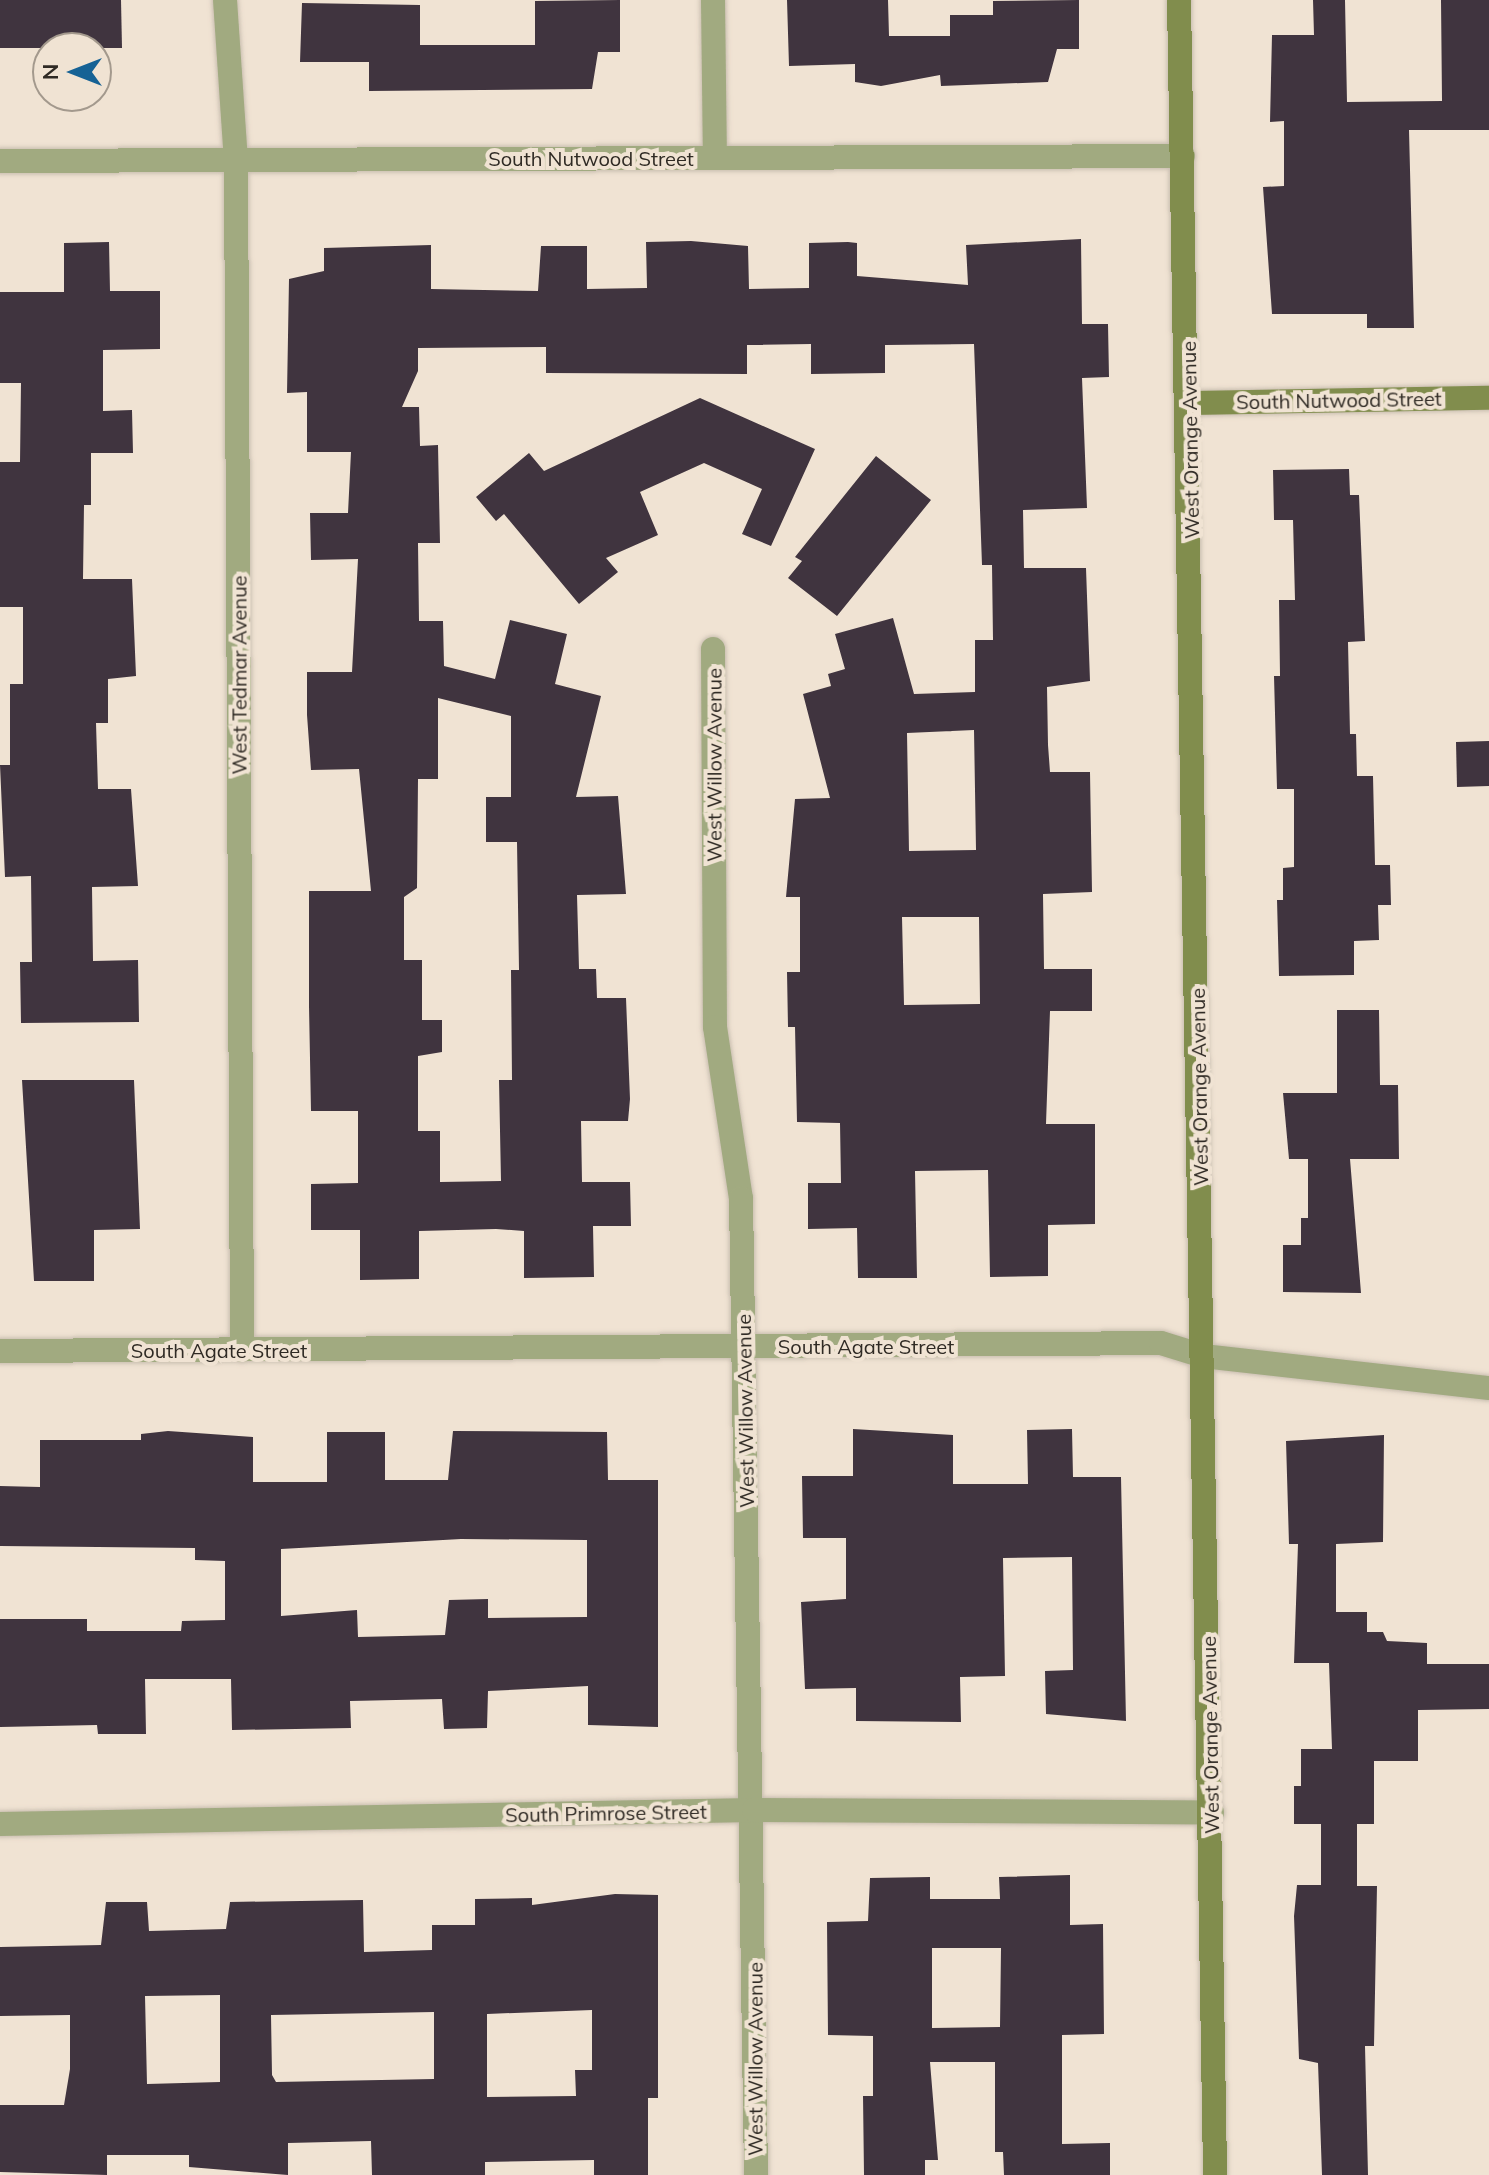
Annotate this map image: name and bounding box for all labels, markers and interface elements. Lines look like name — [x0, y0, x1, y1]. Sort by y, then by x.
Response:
north arrow — [32, 32, 112, 112]
text: N — [36, 64, 64, 80]
street label: South Nutwood Street — [488, 146, 694, 170]
street label: West Orange Avenue — [1176, 341, 1204, 539]
street label: South Nutwood Street — [1236, 386, 1442, 414]
street label: West Tedmar Avenue — [227, 575, 251, 775]
street label: West Willow Avenue — [702, 668, 726, 862]
street label: West Orange Avenue — [1185, 988, 1213, 1186]
street label: West Willow Avenue — [731, 1314, 759, 1508]
street label: South Agate Street — [778, 1334, 954, 1358]
street label: South Agate Street — [131, 1338, 307, 1362]
street label: West Orange Avenue — [1196, 1636, 1224, 1834]
street label: South Primrose Street — [505, 1799, 707, 1827]
street label: West Willow Avenue — [743, 1962, 767, 2156]

